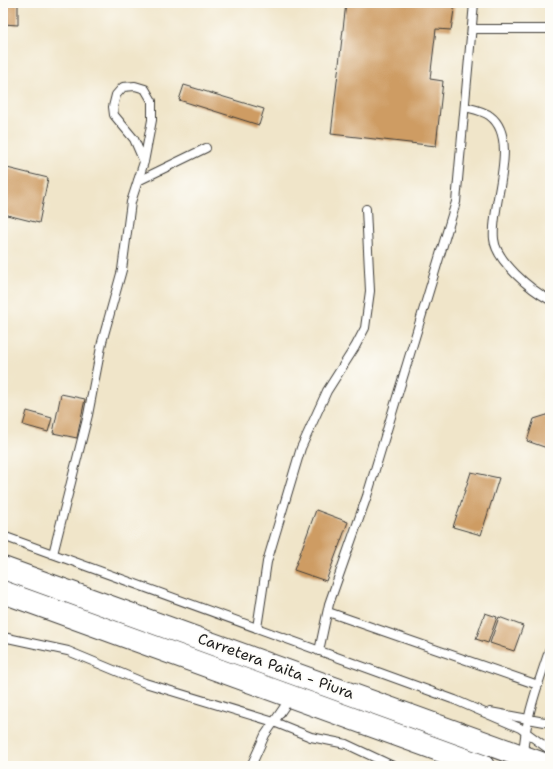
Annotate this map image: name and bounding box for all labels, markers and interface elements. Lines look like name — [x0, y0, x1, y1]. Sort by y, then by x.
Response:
street label: Carretera Paita - Piura — [195, 628, 358, 704]

